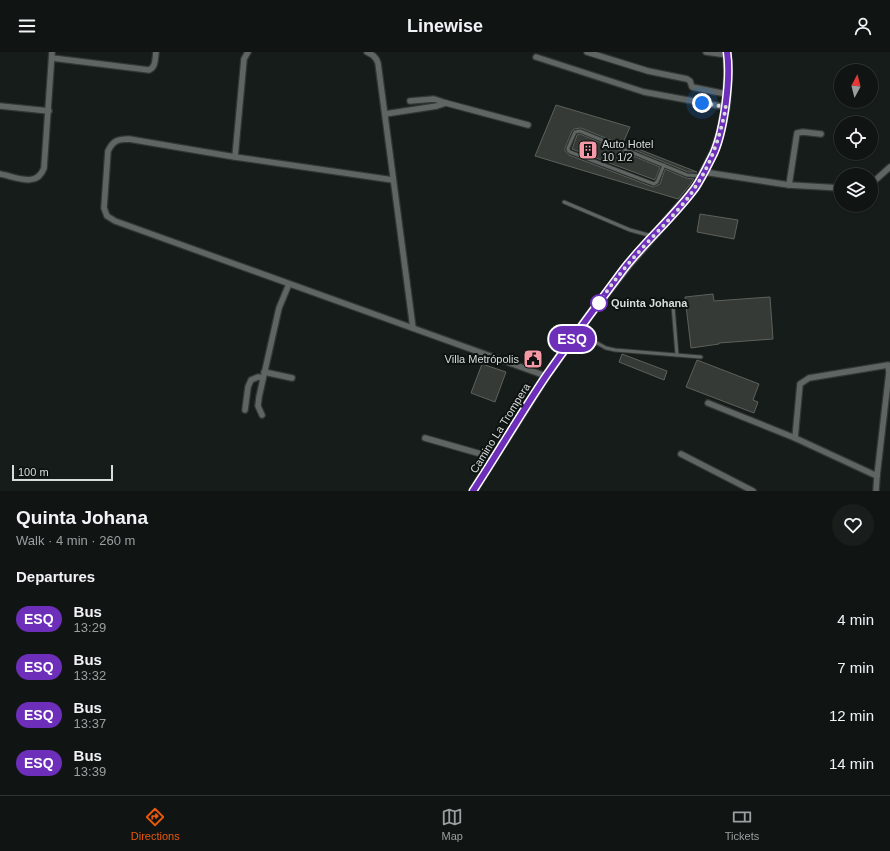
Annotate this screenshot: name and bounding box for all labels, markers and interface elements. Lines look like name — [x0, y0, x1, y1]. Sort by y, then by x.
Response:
icon: menu — [16, 15, 38, 37]
icon: person — [852, 15, 874, 37]
text: Linewise — [407, 16, 483, 36]
north arrow — [834, 64, 878, 108]
map controls — [834, 64, 878, 212]
your location — [692, 93, 712, 113]
button: locate — [834, 116, 878, 160]
place label: Auto Hotel 10 1/2 — [602, 138, 653, 163]
building icon: Auto Hotel 10 1/2 — [577, 139, 599, 161]
button: layers — [834, 168, 878, 212]
marker: Quinta Johana — [590, 294, 608, 312]
place label: Quinta Johana — [611, 297, 688, 309]
line badge: ESQ — [549, 326, 595, 352]
text: ESQ — [557, 331, 587, 347]
public building icon: Villa Metrópolis — [522, 348, 544, 370]
place label: Villa Metrópolis — [445, 353, 519, 365]
street label: Camino La Trompera — [468, 380, 533, 475]
scale bar — [12, 463, 113, 482]
text: 100 m — [18, 466, 49, 478]
button: heart — [832, 504, 874, 546]
text: Quinta Johana — [16, 507, 148, 528]
text: Walk · 4 min · 260 m — [16, 533, 135, 548]
text: Departures — [16, 568, 95, 585]
text: Bus — [74, 603, 102, 620]
text: ESQ — [24, 611, 54, 627]
text: 4 min — [837, 611, 874, 628]
text: 13:29 — [74, 620, 106, 635]
text: Bus — [74, 651, 102, 668]
text: ESQ — [24, 659, 54, 675]
text: 7 min — [837, 659, 874, 676]
text: 13:32 — [74, 668, 106, 683]
text: Bus — [74, 699, 102, 716]
text: ESQ — [24, 707, 54, 723]
text: 12 min — [829, 707, 874, 724]
text: 13:37 — [74, 716, 106, 731]
text: Bus — [74, 747, 102, 764]
text: ESQ — [24, 755, 54, 771]
text: 14 min — [829, 755, 874, 772]
text: 13:39 — [74, 764, 106, 779]
tab: Directions — [131, 806, 180, 842]
tab: Map — [441, 806, 463, 842]
tab: Tickets — [725, 806, 759, 842]

